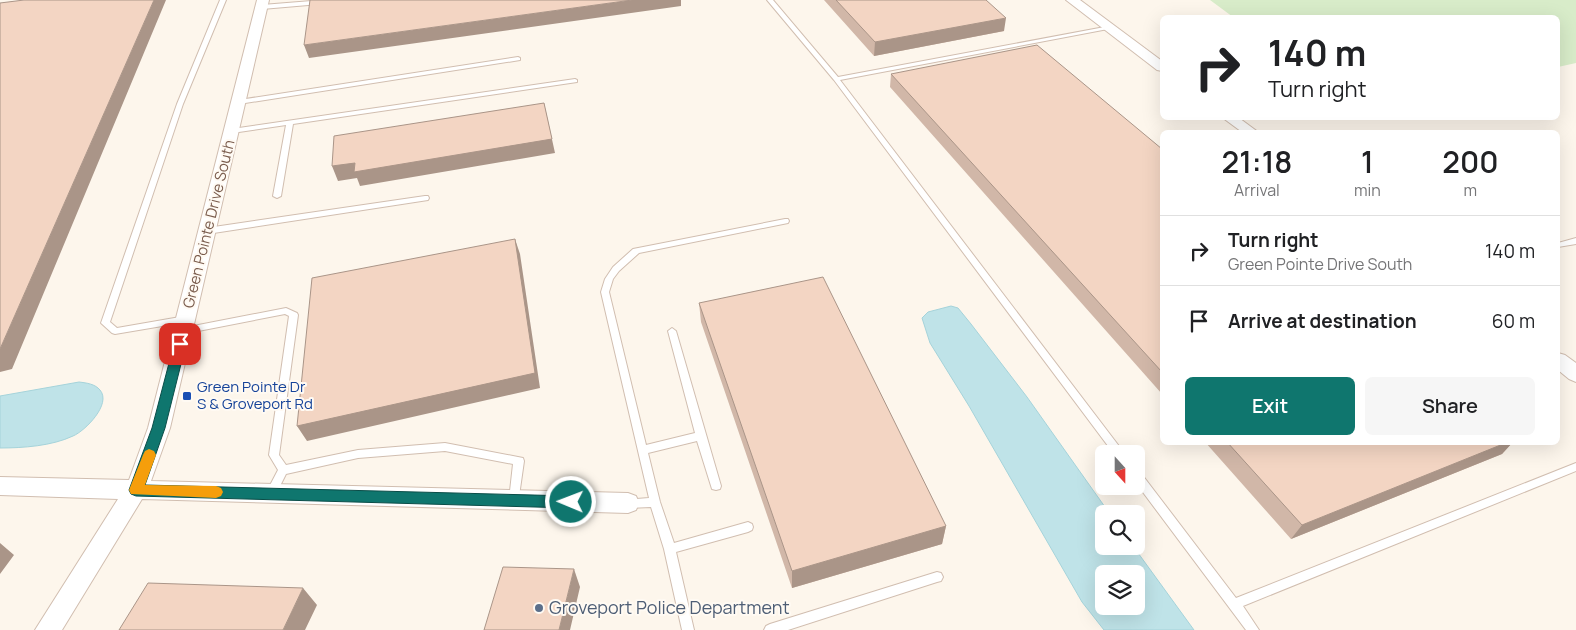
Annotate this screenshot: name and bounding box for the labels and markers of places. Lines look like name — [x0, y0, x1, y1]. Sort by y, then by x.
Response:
pin — [159, 323, 201, 365]
place label: Green Pointe Dr S & Groveport Rd — [197, 376, 313, 414]
marker: Green Pointe Dr S & Groveport Rd — [181, 390, 193, 402]
place label: Groveport Police Department — [549, 595, 790, 619]
marker: Groveport Police Department — [533, 602, 545, 614]

